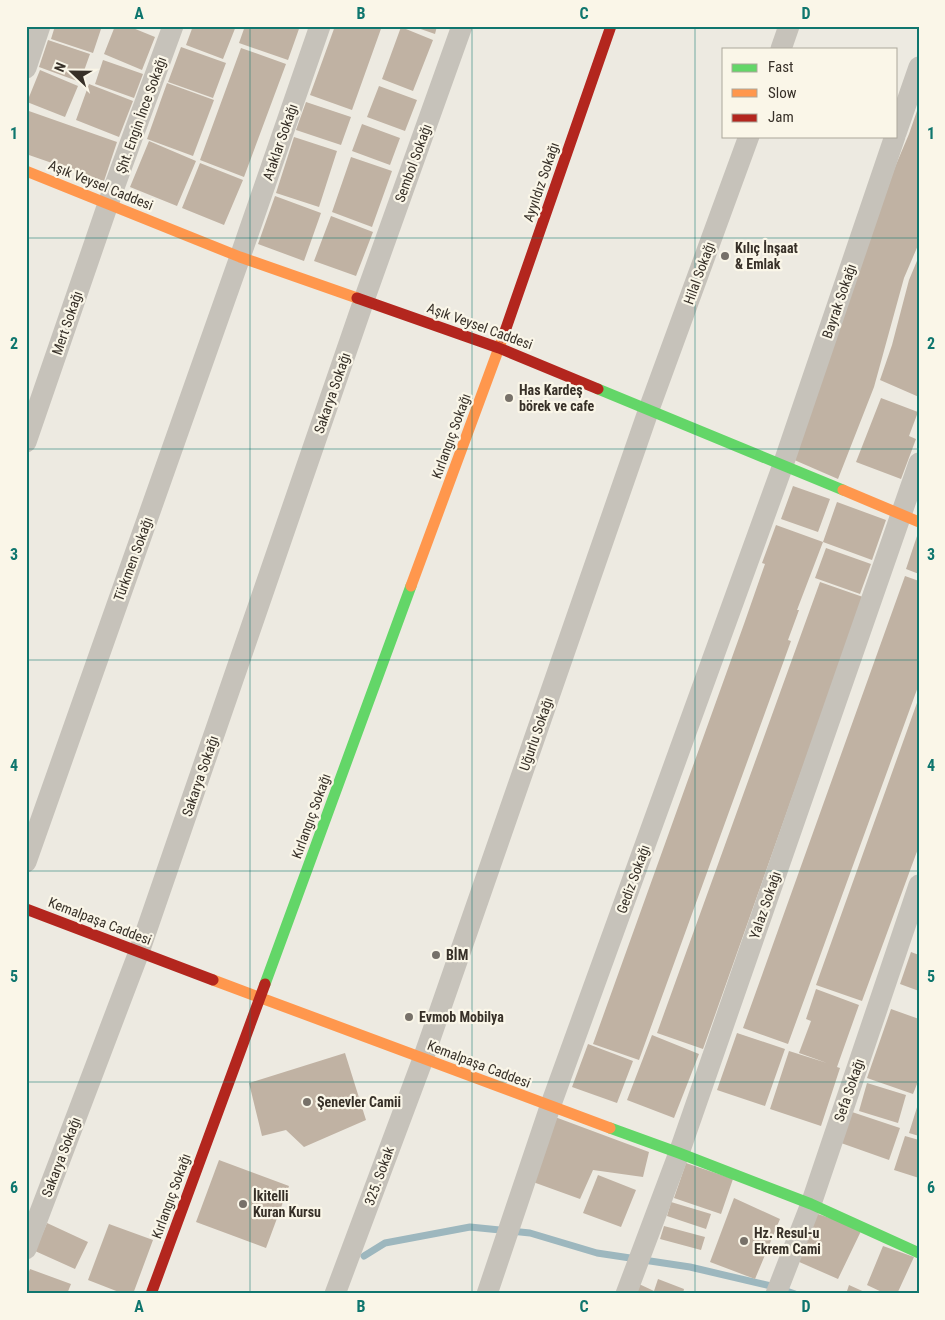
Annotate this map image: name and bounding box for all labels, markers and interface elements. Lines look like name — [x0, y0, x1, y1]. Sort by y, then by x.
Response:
text: A — [134, 4, 144, 23]
text: B — [357, 4, 366, 23]
text: C — [579, 4, 589, 23]
text: D — [801, 4, 811, 23]
north arrow — [48, 48, 98, 98]
legend — [722, 48, 898, 138]
street label: Şht. Engin İnce Sokağı — [112, 54, 170, 176]
text: Fast — [768, 58, 793, 76]
text: N — [51, 60, 69, 74]
text: Slow — [768, 84, 797, 102]
street label: Ataklar Sokağı — [259, 102, 301, 182]
text: Jam — [768, 108, 794, 126]
street label: Sembol Sokağı — [391, 122, 435, 204]
text: 1 — [10, 124, 18, 143]
text: 1 — [927, 124, 935, 143]
street label: Ayyıldız Sokağı — [520, 140, 562, 224]
street label: Aşık Veysel Caddesi — [46, 157, 156, 213]
street label: Hilal Sokağı — [680, 239, 718, 307]
place label: Kılıç İnşaat & Emlak — [735, 240, 798, 272]
marker: Kılıç İnşaat & Emlak — [719, 250, 731, 262]
street label: Bayrak Sokağı — [819, 262, 859, 340]
street label: Mert Sokağı — [49, 289, 85, 357]
street label: Aşık Veysel Caddesi — [425, 299, 535, 353]
text: 2 — [10, 334, 18, 353]
text: 2 — [927, 334, 935, 353]
street label: Sakarya Sokağı — [311, 350, 353, 436]
place label: Has Kardeş börek ve cafe — [519, 382, 595, 414]
street label: Kırlangıç Sokağı — [428, 391, 474, 481]
marker: Has Kardeş börek ve cafe — [503, 392, 515, 404]
street label: Türkmen Sokağı — [110, 515, 156, 603]
text: 3 — [10, 545, 18, 564]
text: 3 — [927, 545, 935, 564]
street label: Uğurlu Sokağı — [516, 695, 556, 773]
street label: Sakarya Sokağı — [179, 733, 221, 819]
text: 4 — [10, 756, 18, 775]
text: 4 — [927, 756, 935, 775]
street label: Kırlangıç Sokağı — [288, 771, 334, 861]
street label: Gediz Sokağı — [613, 843, 653, 915]
street label: Yalaz Sokağı — [746, 869, 784, 941]
street label: Kemalpaşa Caddesi — [46, 894, 154, 948]
place label: BİM — [446, 947, 468, 963]
marker: BİM — [430, 949, 442, 961]
text: 5 — [10, 967, 18, 986]
text: 5 — [927, 967, 935, 986]
place label: Evmob Mobilya — [419, 1009, 504, 1025]
marker: Evmob Mobilya — [403, 1011, 415, 1023]
street label: Kemalpaşa Caddesi — [425, 1037, 533, 1091]
street label: Sefa Sokağı — [831, 1056, 867, 1124]
place label: Şenevler Camii — [317, 1094, 401, 1110]
marker: Şenevler Camii — [301, 1096, 313, 1108]
street label: Sakarya Sokağı — [38, 1115, 84, 1199]
street label: 325. Sokak — [361, 1144, 397, 1208]
street label: Kırlangıç Sokağı — [148, 1151, 194, 1241]
text: 6 — [10, 1178, 18, 1197]
text: 6 — [927, 1178, 935, 1197]
place label: İkitelli Kuran Kursu — [253, 1188, 321, 1220]
marker: İkitelli Kuran Kursu — [237, 1198, 249, 1210]
place label: Hz. Resul-u Ekrem Cami — [754, 1225, 821, 1257]
marker: Hz. Resul-u Ekrem Cami — [738, 1235, 750, 1247]
text: A — [134, 1297, 144, 1316]
text: B — [357, 1297, 366, 1316]
text: C — [579, 1297, 589, 1316]
text: D — [801, 1297, 811, 1316]

